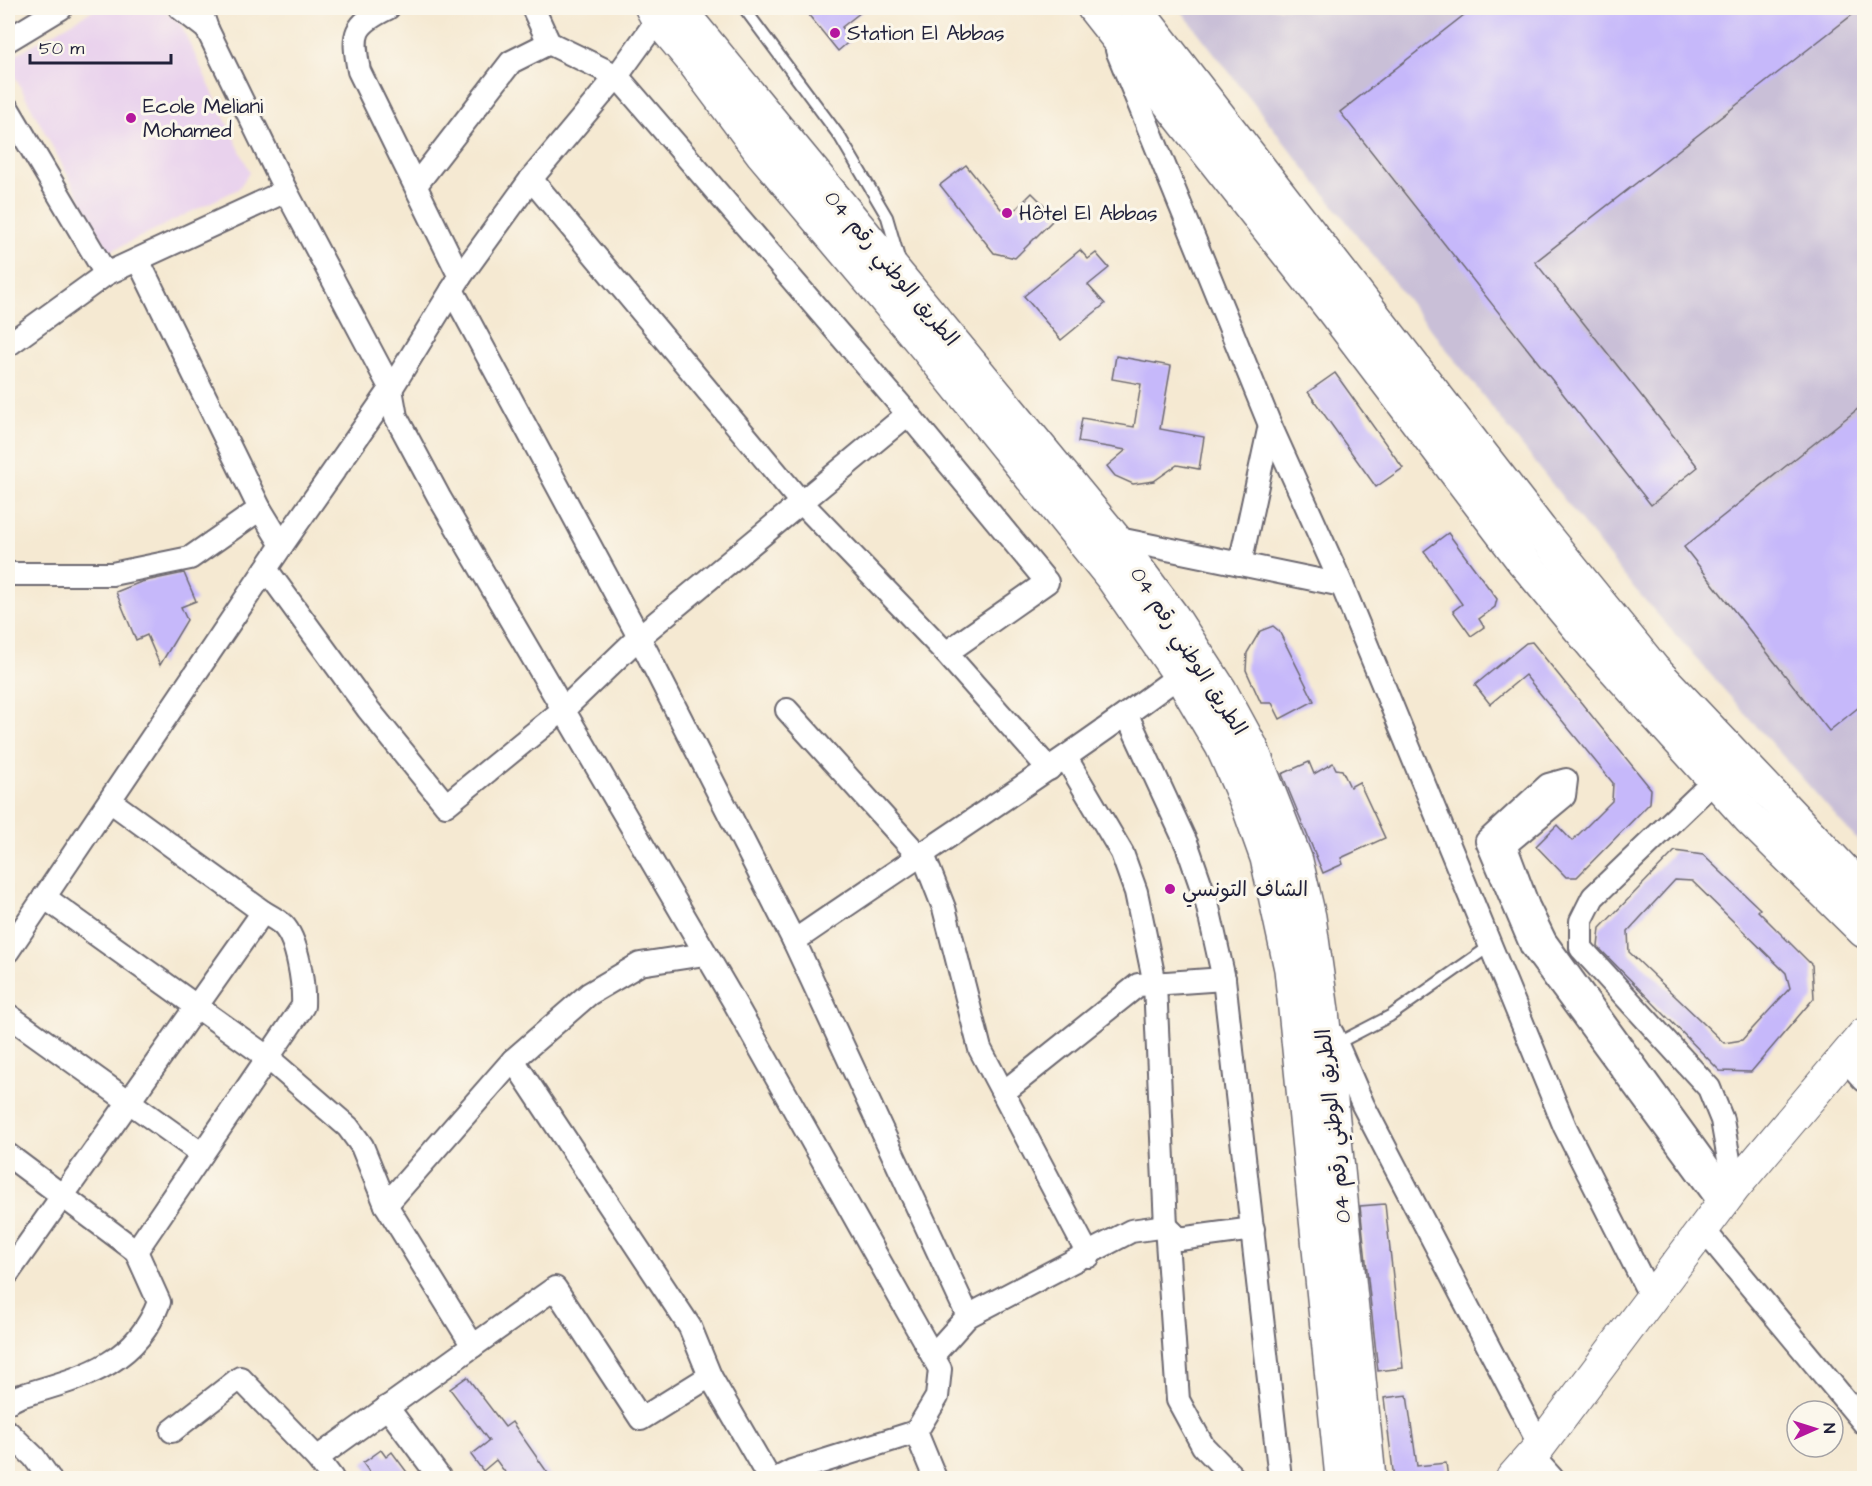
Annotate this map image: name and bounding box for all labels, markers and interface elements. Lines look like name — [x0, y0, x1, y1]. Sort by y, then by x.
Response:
place label: Station El Abbas — [847, 19, 1004, 48]
marker: Station El Abbas — [828, 26, 842, 40]
scale bar — [30, 27, 171, 65]
text: 50 m — [39, 36, 84, 61]
place label: Ecole Meliani Mohamed — [143, 92, 263, 145]
marker: Ecole Meliani Mohamed — [124, 111, 138, 125]
street label: الطريق الوطني رقم 04 — [815, 184, 966, 355]
place label: Hôtel El Abbas — [1019, 199, 1158, 228]
marker: Hôtel El Abbas — [1000, 206, 1014, 220]
street label: الطريق الوطني رقم 04 — [1120, 561, 1254, 743]
place label: الشاف التونسي — [1182, 875, 1308, 908]
marker: الشاف التونسي — [1163, 882, 1177, 896]
street label: الطريق الوطني رقم 04 — [1309, 1027, 1362, 1225]
north arrow — [1785, 1399, 1845, 1459]
text: N — [1818, 1423, 1840, 1434]

